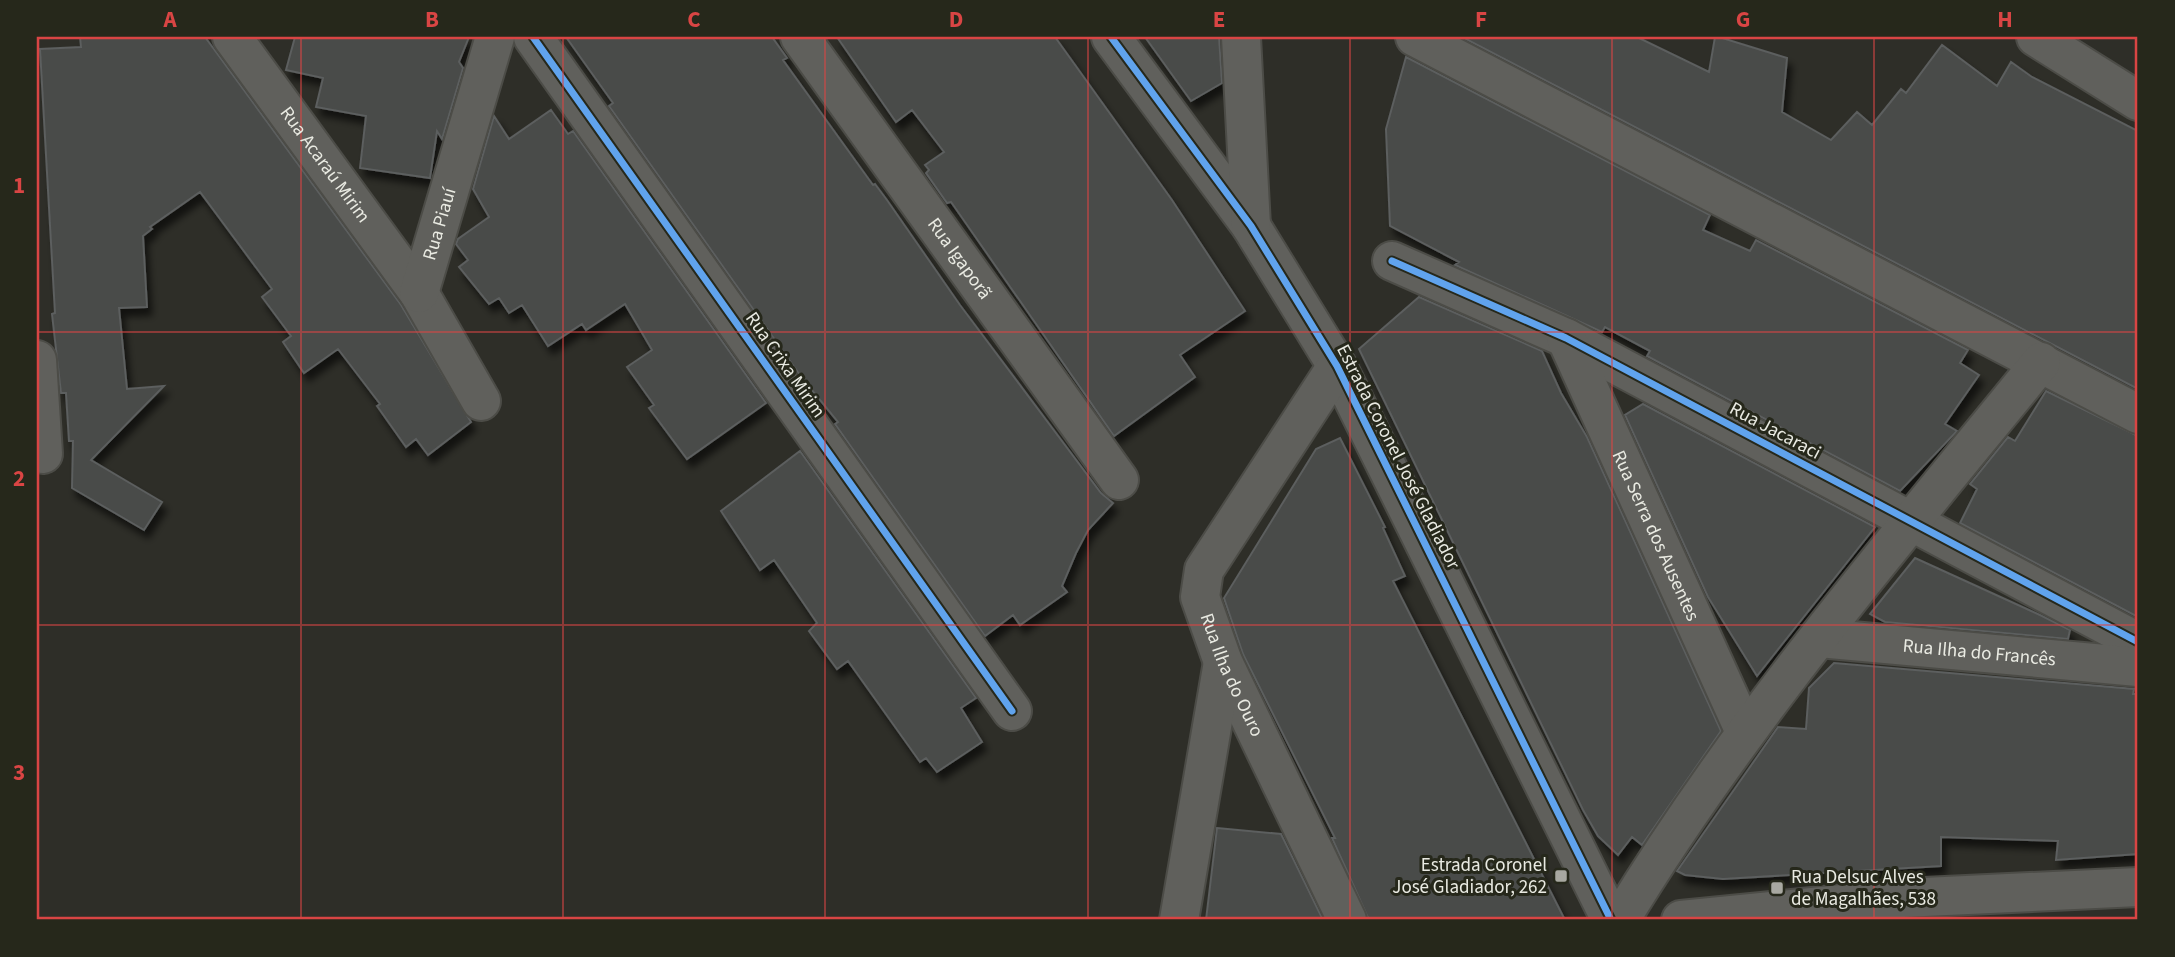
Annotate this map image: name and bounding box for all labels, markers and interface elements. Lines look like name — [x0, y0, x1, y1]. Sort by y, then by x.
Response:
text: A — [162, 3, 177, 36]
text: B — [425, 3, 439, 36]
text: C — [687, 3, 701, 36]
text: D — [949, 3, 963, 36]
text: E — [1213, 3, 1225, 36]
text: F — [1475, 3, 1487, 36]
text: G — [1736, 3, 1750, 36]
text: H — [1997, 3, 2013, 36]
street label: Rua Acaraú Mirim — [273, 101, 377, 228]
text: 1 — [13, 169, 25, 202]
street label: Rua Piauí — [416, 183, 463, 264]
street label: Rua Igaporã — [921, 212, 998, 305]
street label: Rua Crixa Mirim — [738, 307, 832, 423]
street label: Estrada Coronel José Gladiador — [1329, 340, 1467, 574]
street label: Rua Jacaraci — [1724, 396, 1826, 466]
street label: Rua Serra dos Ausentes — [1605, 446, 1706, 625]
text: 2 — [13, 462, 25, 495]
street label: Rua Ilha do Ouro — [1193, 609, 1270, 741]
street label: Rua Ilha do Francês — [1902, 632, 2057, 673]
text: 3 — [13, 756, 25, 789]
place label: Estrada Coronel José Gladiador, 262 — [1392, 852, 1547, 901]
place label: Rua Delsuc Alves de Magalhães, 538 — [1791, 864, 1936, 913]
marker: Estrada Coronel José Gladiador, 262 — [1553, 868, 1569, 884]
marker: Rua Delsuc Alves de Magalhães, 538 — [1769, 880, 1785, 896]

